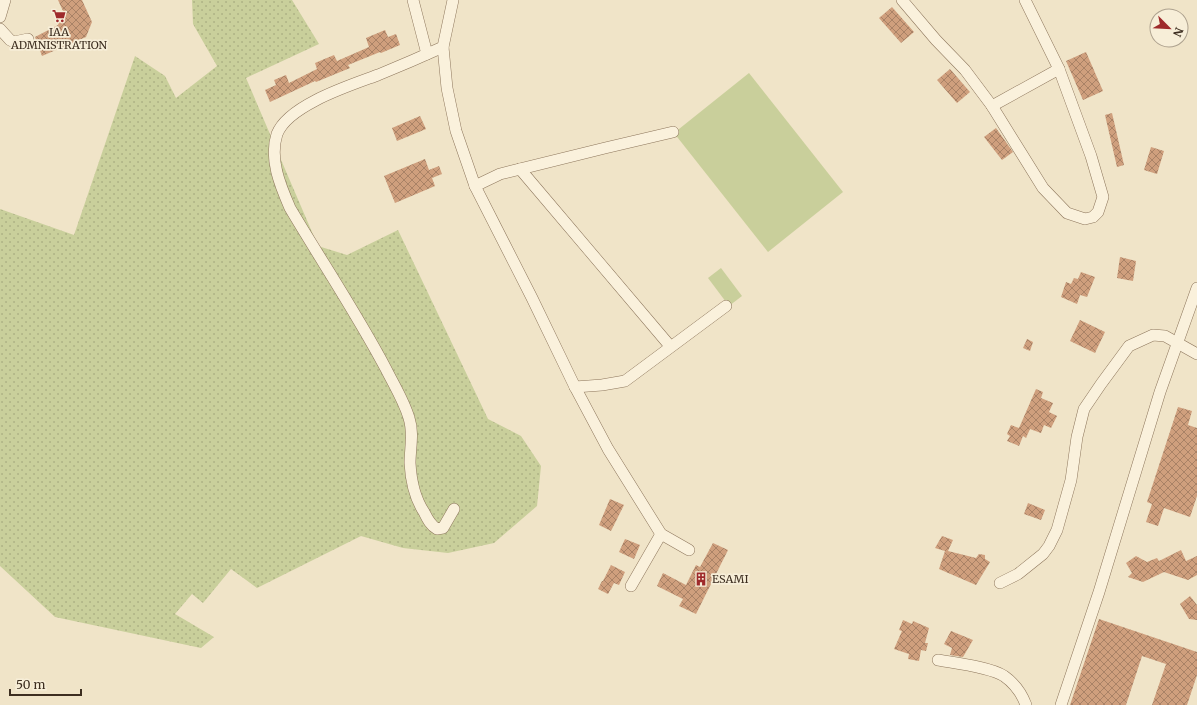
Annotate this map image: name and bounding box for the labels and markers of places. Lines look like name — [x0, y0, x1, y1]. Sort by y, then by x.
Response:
supermarket icon: IAA ADMNISTRATION — [51, 8, 67, 24]
place label: IAA ADMNISTRATION — [10, 25, 108, 52]
building icon: ESAMI — [693, 571, 709, 587]
place label: ESAMI — [712, 572, 749, 586]

